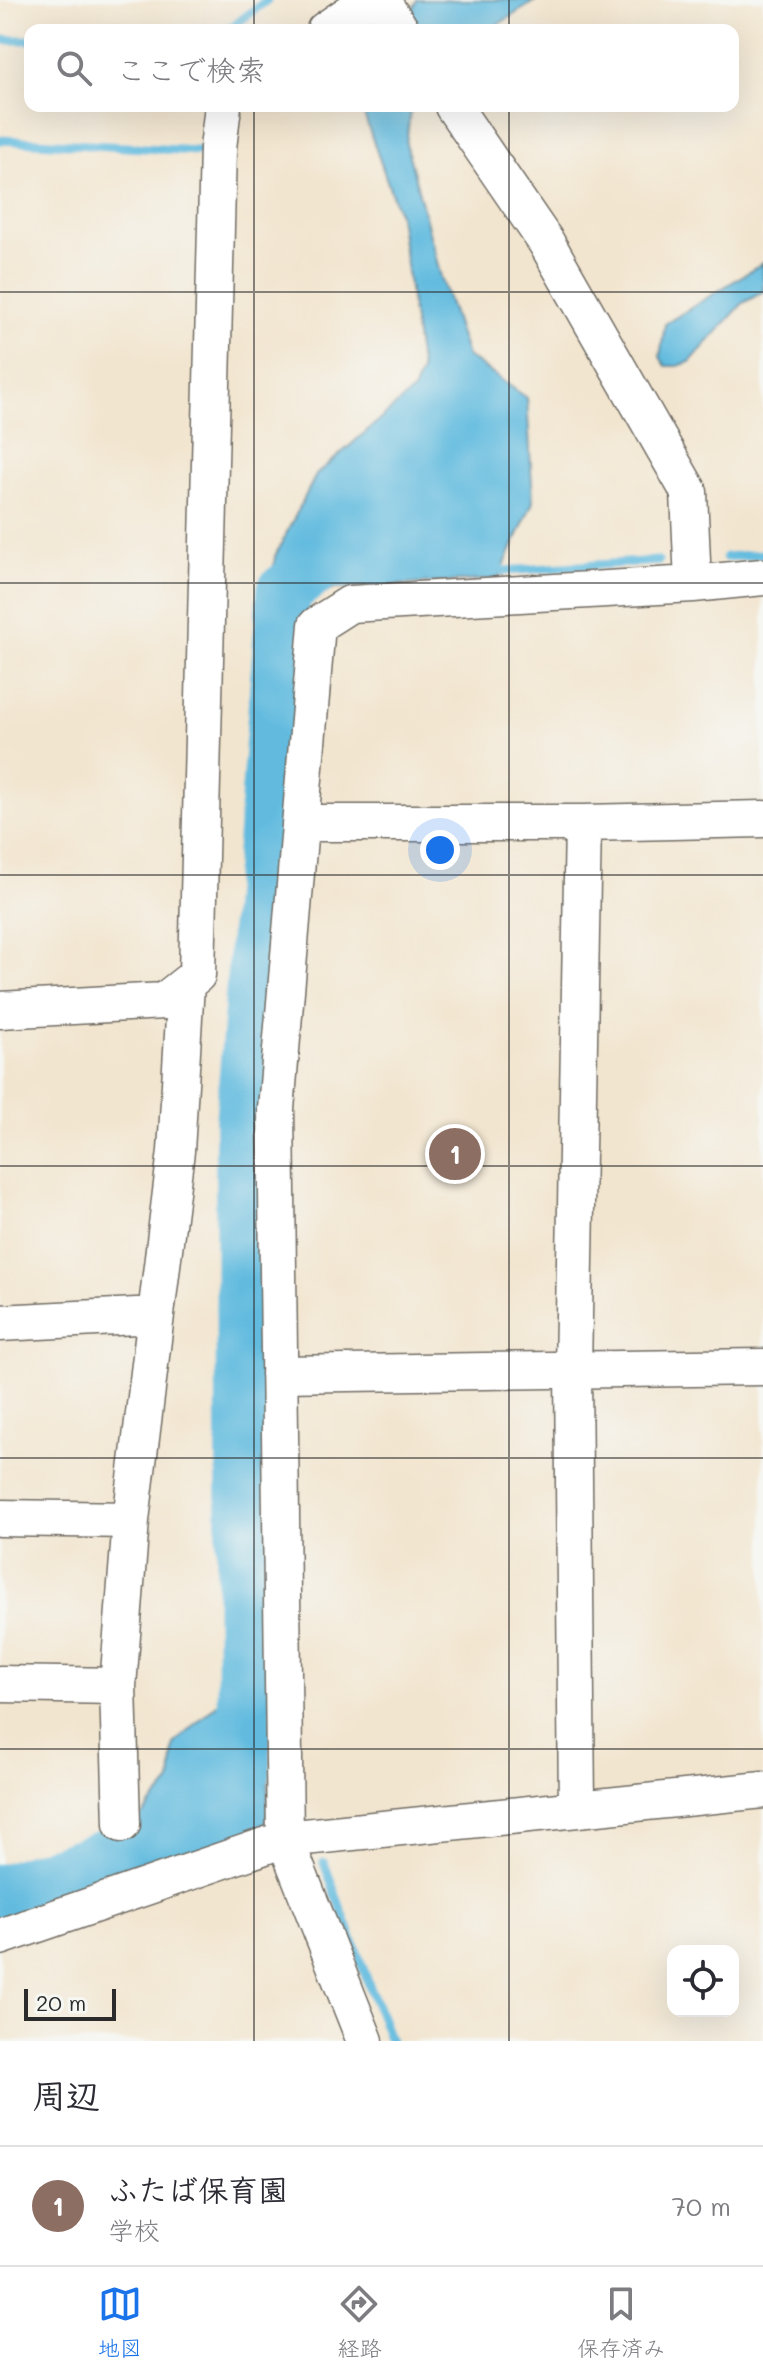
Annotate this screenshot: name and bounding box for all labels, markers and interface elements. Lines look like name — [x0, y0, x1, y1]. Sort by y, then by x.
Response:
search box — [24, 24, 739, 112]
icon: search — [52, 46, 96, 90]
text: ここで検索 — [116, 49, 266, 89]
your location — [420, 830, 460, 870]
pin: 1 — [429, 1124, 481, 1184]
map controls — [667, 1945, 739, 2017]
button: locate — [667, 1945, 739, 2017]
scale bar — [24, 1985, 116, 2021]
text: 20 m — [36, 1988, 86, 2017]
text: 周辺 — [32, 2072, 100, 2117]
text: ふたば保育園 — [108, 2169, 288, 2209]
text: 1 — [52, 2189, 64, 2223]
text: 70 m — [671, 2189, 731, 2223]
text: 学校 — [108, 2213, 160, 2247]
tab: 地図 — [98, 2282, 142, 2362]
tab: 経路 — [337, 2282, 381, 2362]
tab: 保存済み — [577, 2282, 665, 2362]

